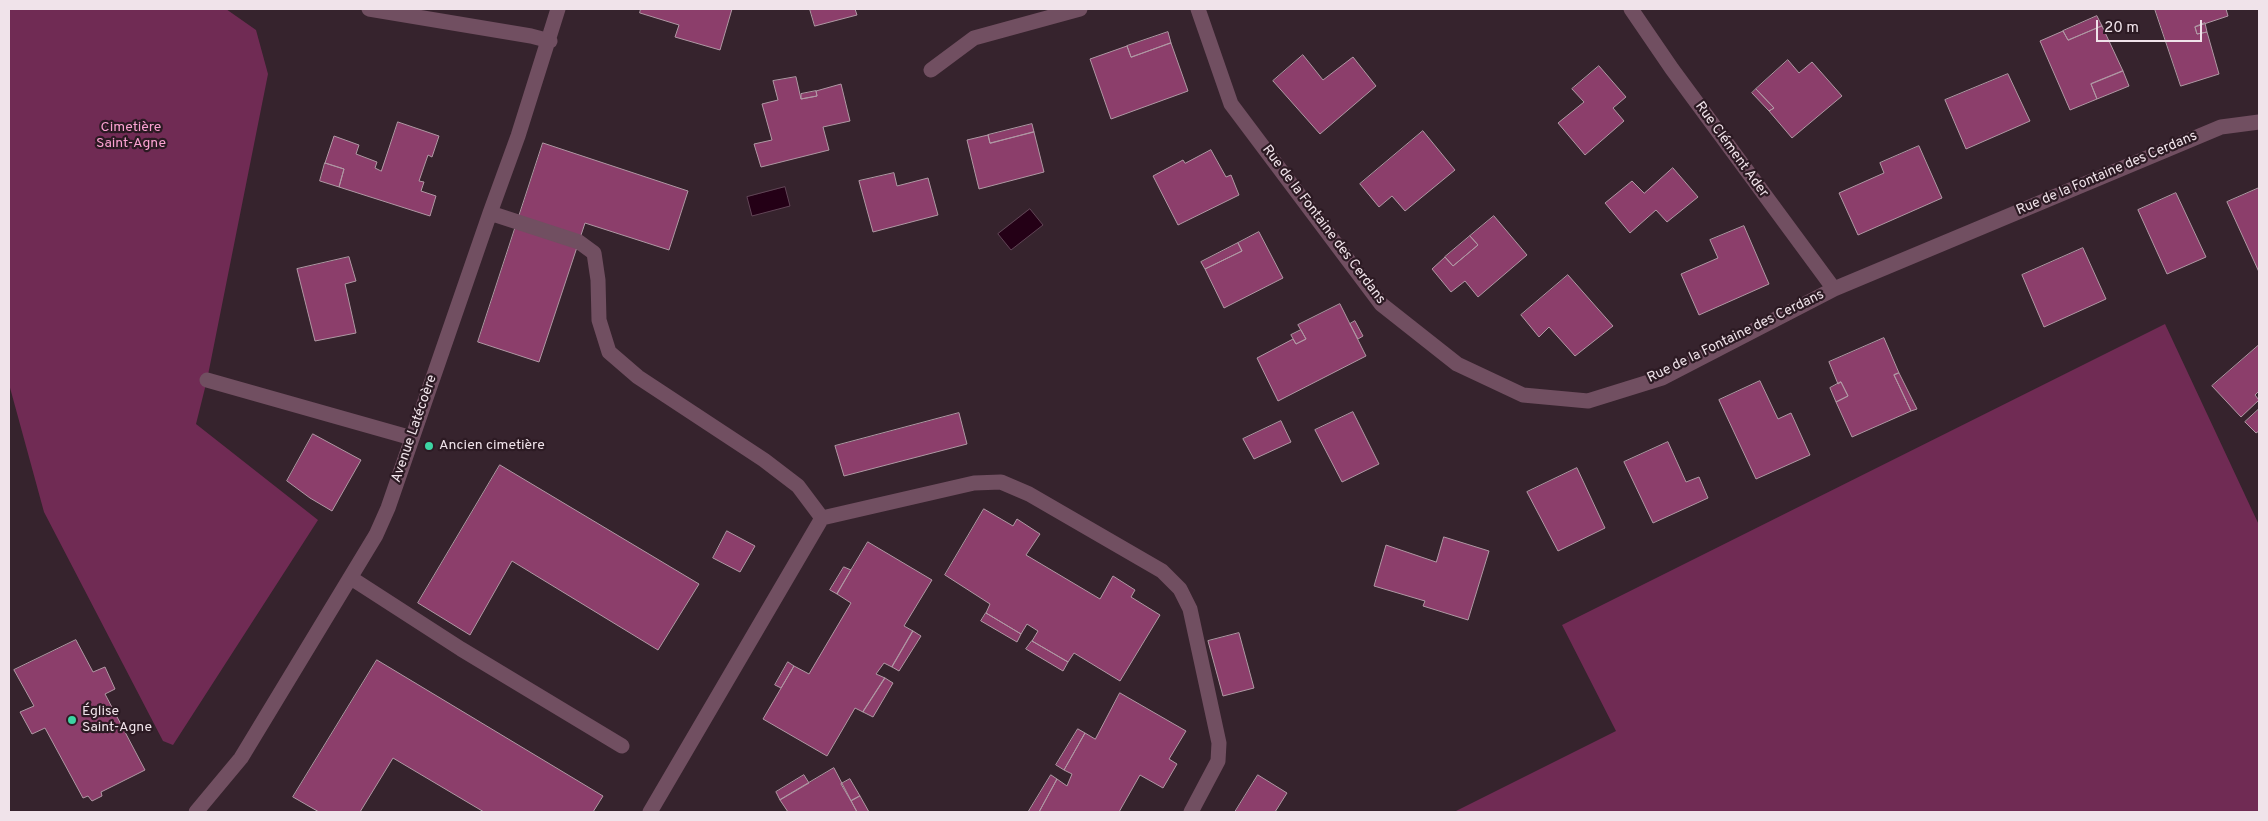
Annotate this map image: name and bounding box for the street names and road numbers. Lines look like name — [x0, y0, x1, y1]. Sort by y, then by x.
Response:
street label: Rue Clément Ader — [1691, 99, 1771, 201]
street label: Rue de la Fontaine des Cerdans — [2014, 128, 2200, 220]
street label: Rue de la Fontaine des Cerdans — [1258, 142, 1388, 308]
street label: Rue de la Fontaine des Cerdans — [1645, 287, 1827, 387]
street label: Avenue Latécoère — [389, 373, 441, 485]

